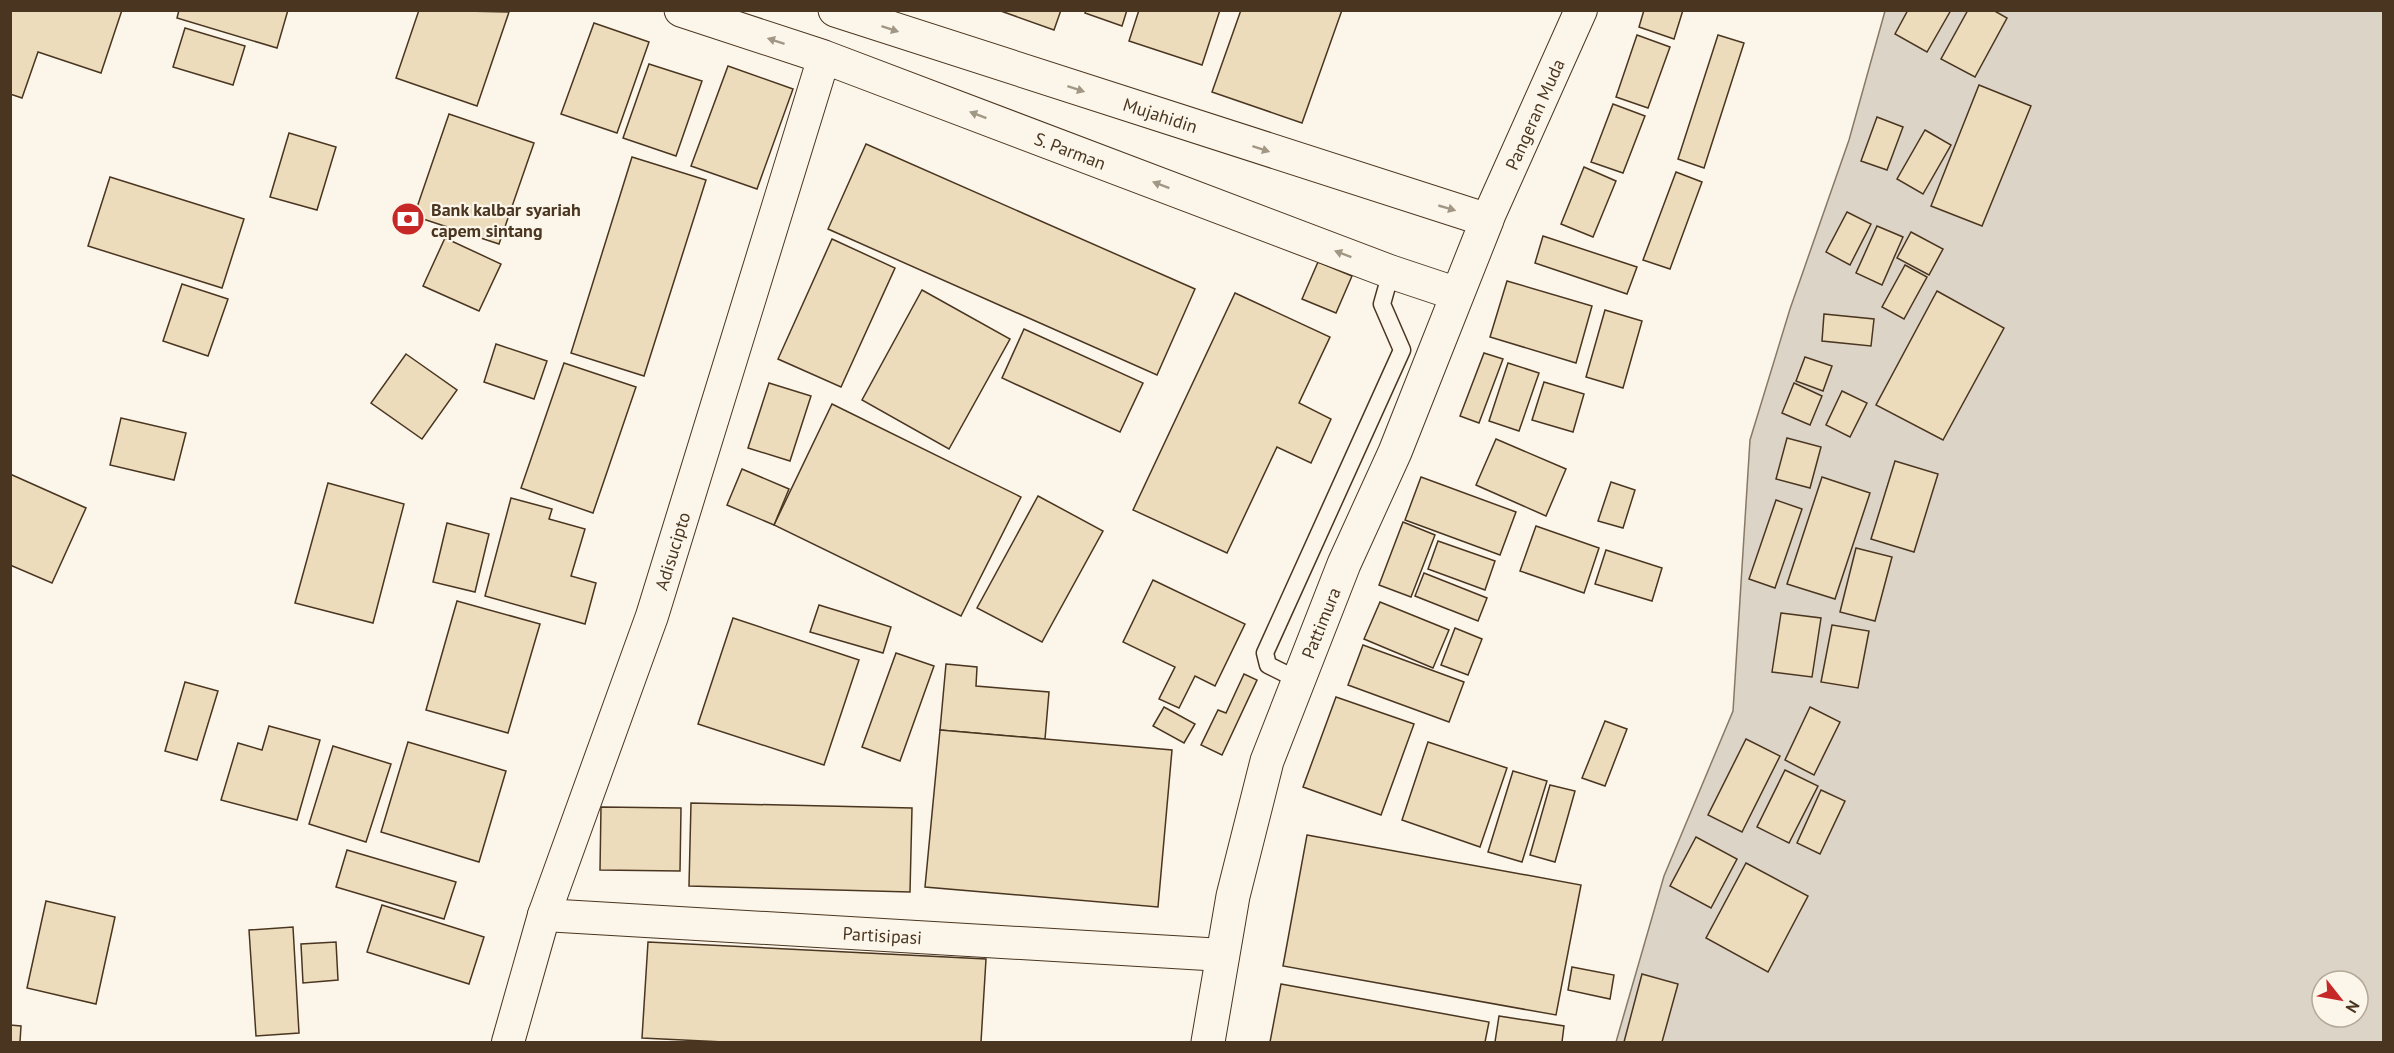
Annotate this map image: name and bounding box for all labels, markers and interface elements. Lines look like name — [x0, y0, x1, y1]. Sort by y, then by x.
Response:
one-way arrow — [881, 24, 899, 34]
one-way arrow — [766, 36, 784, 45]
street label: Pangeran Muda — [1500, 55, 1569, 173]
one-way arrow — [1067, 85, 1085, 95]
street label: Mujahidin — [1120, 92, 1201, 138]
one-way arrow — [969, 110, 987, 120]
street label: S. Parman — [1031, 126, 1109, 174]
one-way arrow — [1252, 145, 1270, 154]
one-way arrow — [1151, 179, 1169, 189]
place label: Bank kalbar syariah capem sintang — [431, 198, 581, 242]
bank icon: Bank kalbar syariah capem sintang — [390, 201, 426, 237]
one-way arrow — [1438, 204, 1456, 213]
one-way arrow — [1334, 248, 1352, 258]
street label: Adisucipto — [649, 509, 695, 593]
street label: Pattimura — [1296, 584, 1346, 662]
street label: Partisipasi — [842, 921, 923, 949]
north arrow — [2310, 969, 2370, 1029]
text: N — [2342, 997, 2364, 1016]

